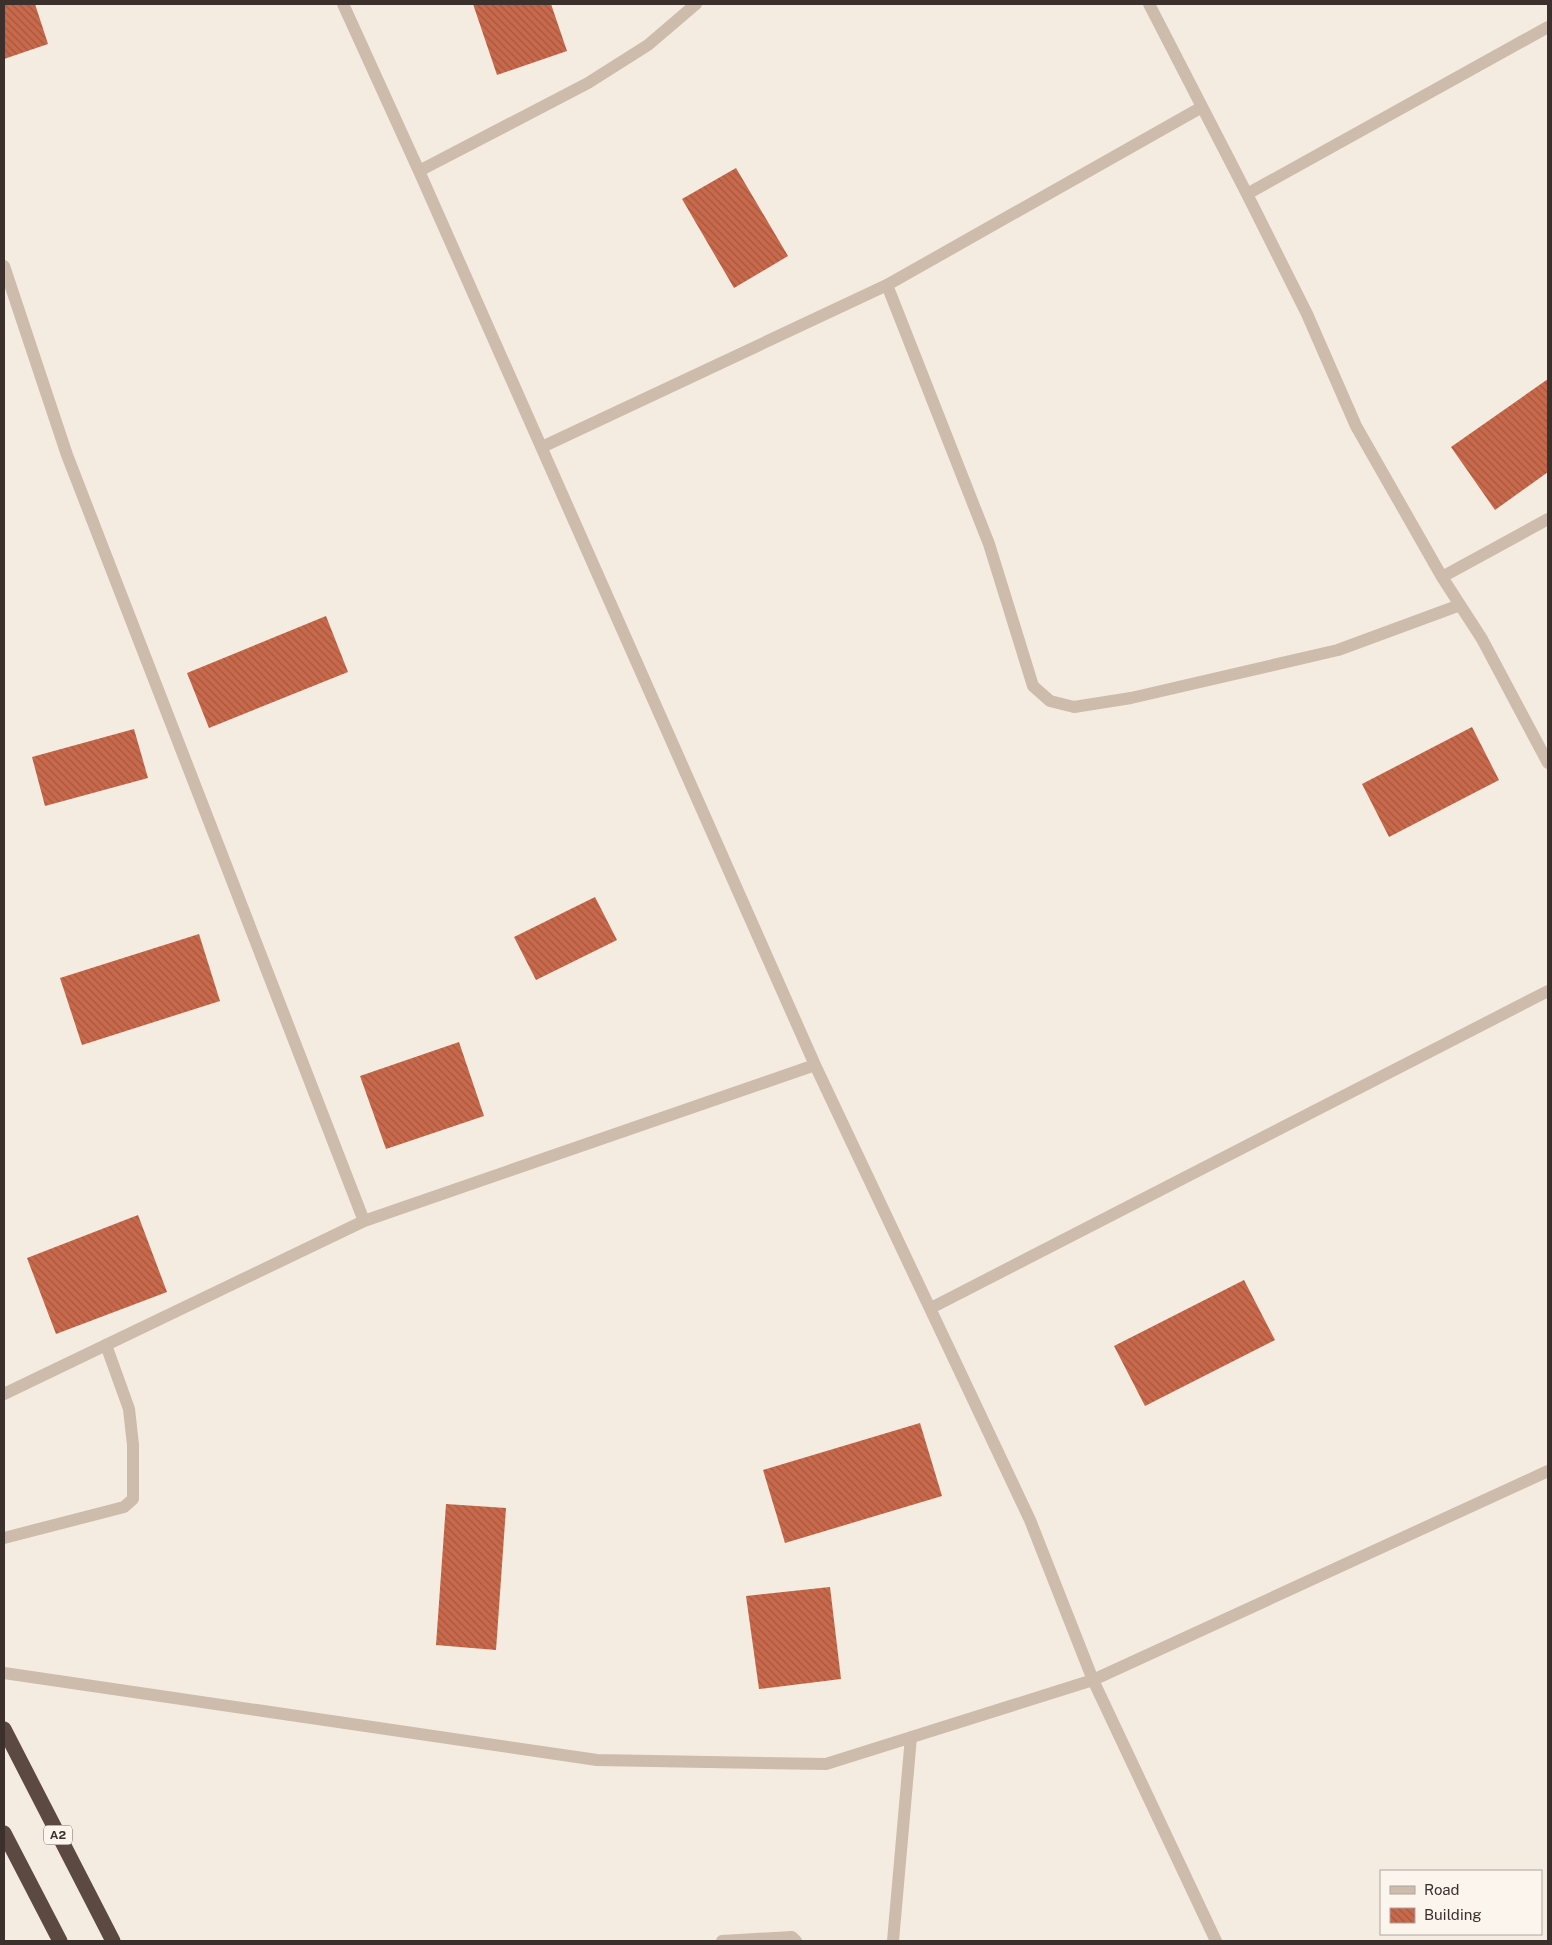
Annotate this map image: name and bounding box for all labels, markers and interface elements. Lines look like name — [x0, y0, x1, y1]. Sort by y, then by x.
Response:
road number: A2 — [44, 1826, 72, 1844]
legend — [1380, 1870, 1542, 1935]
text: Road — [1424, 1881, 1460, 1898]
text: Building — [1424, 1906, 1482, 1923]

